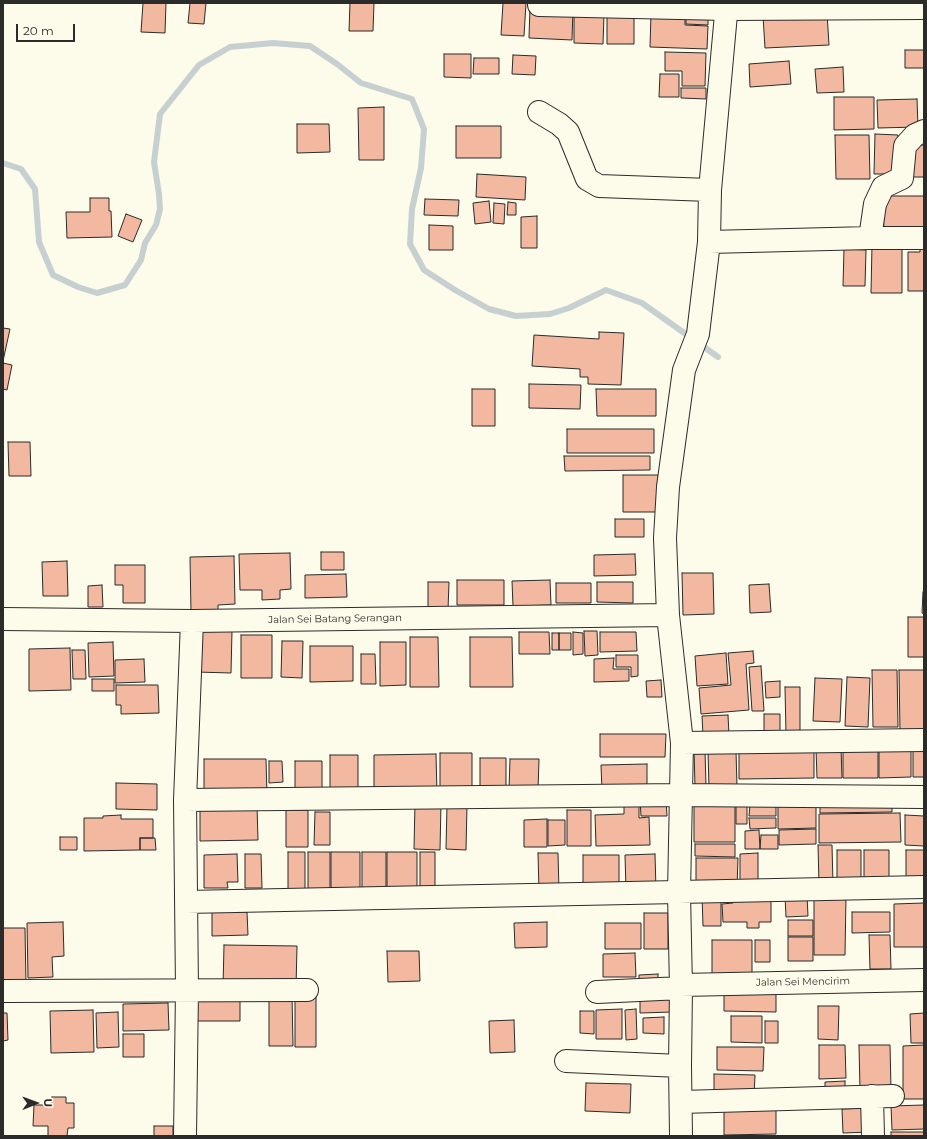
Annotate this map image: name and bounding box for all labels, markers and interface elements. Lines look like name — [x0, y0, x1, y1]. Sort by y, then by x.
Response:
scale bar — [18, 16, 77, 42]
text: 20 m — [23, 23, 54, 38]
street label: Jalan Sei Batang Serangan — [268, 612, 402, 626]
street label: Jalan Sei Mencirim — [756, 975, 850, 989]
north arrow — [16, 1083, 56, 1123]
text: U — [41, 1098, 55, 1107]

